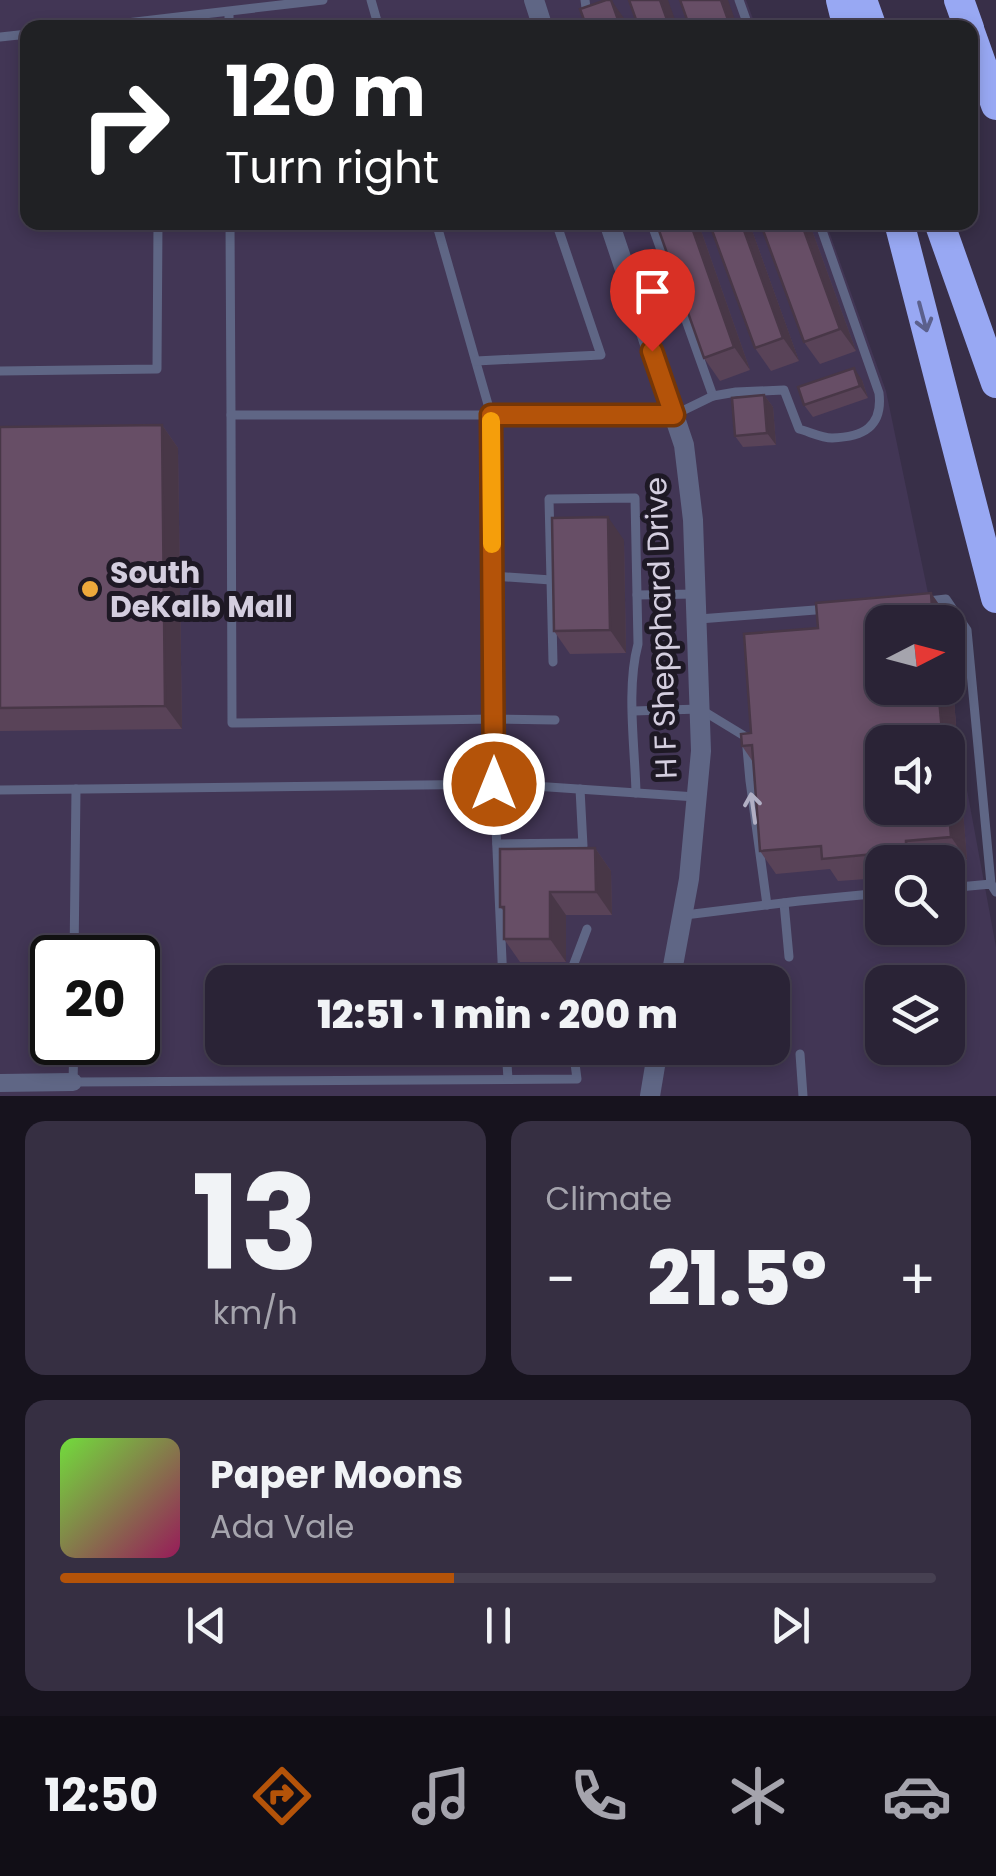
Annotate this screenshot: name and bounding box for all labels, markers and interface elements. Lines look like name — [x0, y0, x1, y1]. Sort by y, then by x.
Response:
text: 120 m — [225, 42, 426, 141]
icon: right — [60, 60, 190, 190]
text: Turn right — [225, 136, 439, 199]
pin — [610, 249, 695, 352]
icon: arrive — [625, 264, 680, 319]
one-way arrow — [915, 300, 933, 332]
street label: H F Shepphard Drive — [634, 476, 688, 780]
place label: South DeKalb Mall — [110, 551, 293, 628]
marker: South DeKalb Mall — [79, 578, 101, 600]
north arrow — [865, 605, 965, 705]
map controls — [865, 605, 965, 1065]
button: sound — [865, 725, 965, 825]
position arrow — [442, 732, 546, 836]
one-way arrow — [744, 793, 762, 825]
button: search — [865, 845, 965, 945]
speed limit sign: 20 — [30, 935, 160, 1065]
button: layers — [865, 965, 965, 1065]
text: 12:51 · 1 min · 200 m — [317, 988, 678, 1041]
text: 13 — [191, 1132, 319, 1315]
text: Climate — [546, 1176, 672, 1221]
text: 21.5° — [647, 1226, 827, 1331]
text: − — [546, 1241, 576, 1318]
text: + — [898, 1241, 936, 1318]
text: km/h — [213, 1290, 298, 1335]
text: Paper Moons — [210, 1448, 463, 1501]
text: Ada Vale — [210, 1504, 354, 1549]
icon: previous — [179, 1598, 234, 1653]
icon: pause — [471, 1598, 526, 1653]
icon: next — [763, 1598, 818, 1653]
icon: directions — [247, 1761, 317, 1831]
icon: music — [406, 1761, 476, 1831]
icon: phone — [564, 1761, 634, 1831]
icon: climate — [723, 1761, 793, 1831]
icon: car — [882, 1761, 952, 1831]
text: 12:50 — [44, 1764, 158, 1827]

